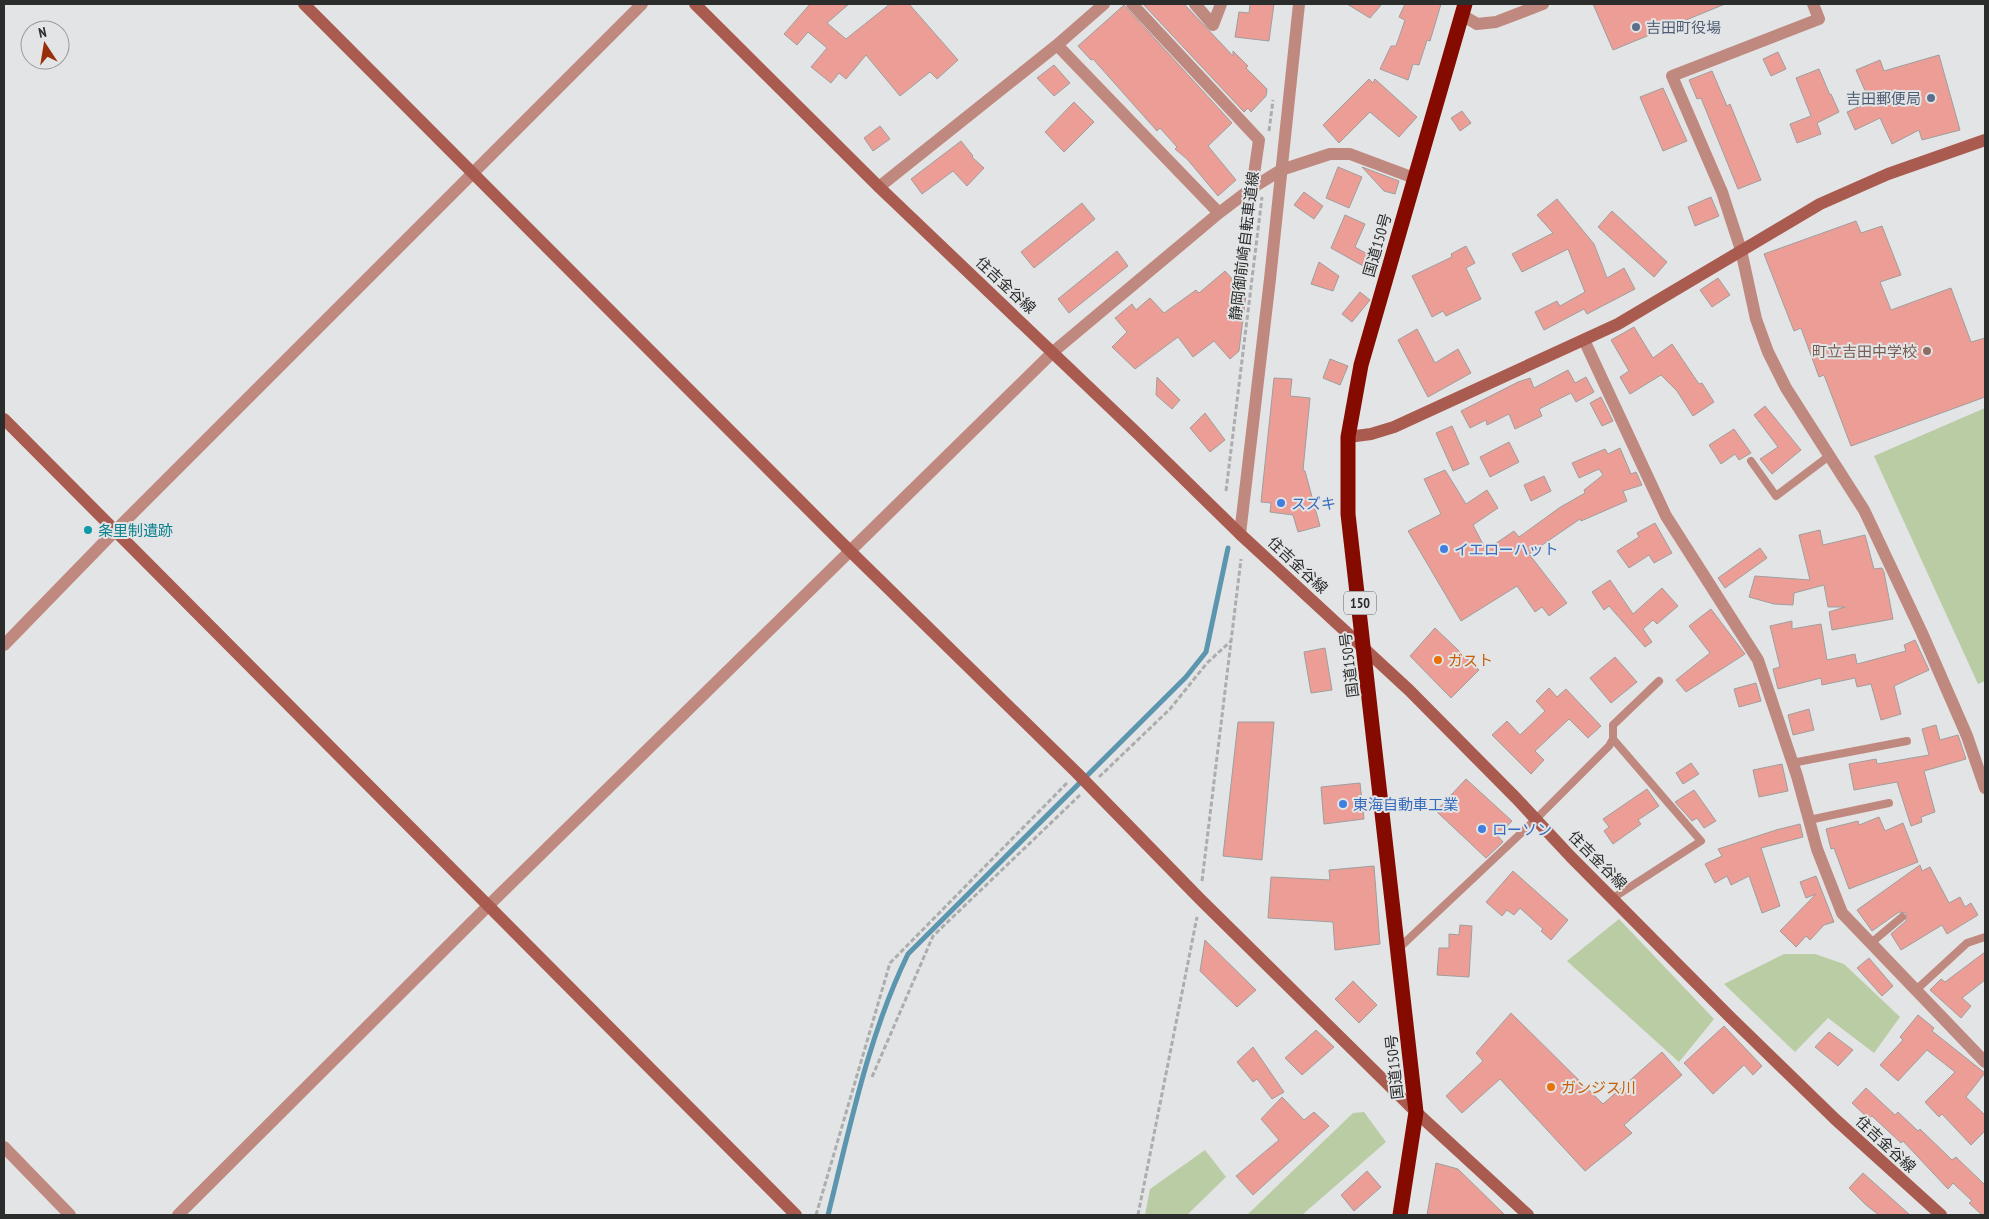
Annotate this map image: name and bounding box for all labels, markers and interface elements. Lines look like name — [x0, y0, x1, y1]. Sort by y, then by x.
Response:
place label: 吉田町役場 — [1646, 18, 1721, 37]
north arrow — [20, 20, 70, 70]
marker: 吉田町役場 — [1630, 21, 1642, 33]
text: N — [37, 23, 48, 42]
place label: 吉田郵便局 — [1846, 89, 1921, 108]
marker: 吉田郵便局 — [1925, 92, 1937, 104]
street label: 静岡御前崎自転車道線 — [1225, 170, 1263, 322]
street label: 国道150号 — [1359, 211, 1395, 279]
street label: 住吉金谷線 — [972, 252, 1040, 318]
place label: 町立吉田中学校 — [1812, 342, 1917, 361]
marker: 町立吉田中学校 — [1921, 345, 1933, 357]
place label: スズキ — [1291, 494, 1336, 513]
marker: スズキ — [1275, 497, 1287, 509]
place label: 条里制遺跡 — [98, 521, 173, 540]
marker: 条里制遺跡 — [82, 524, 94, 536]
street label: 住吉金谷線 — [1264, 532, 1332, 598]
place label: イエローハット — [1454, 540, 1559, 559]
marker: イエローハット — [1438, 543, 1450, 555]
road number: 150 — [1344, 592, 1376, 614]
street label: 国道150号 — [1336, 631, 1362, 699]
place label: ガスト — [1448, 651, 1493, 670]
marker: ガスト — [1432, 654, 1444, 666]
place label: 東海自動車工業 — [1353, 795, 1458, 814]
marker: 東海自動車工業 — [1337, 798, 1349, 810]
place label: ローソン — [1492, 820, 1552, 839]
marker: ローソン — [1476, 823, 1488, 835]
street label: 住吉金谷線 — [1565, 827, 1631, 893]
street label: 国道150号 — [1381, 1034, 1407, 1100]
place label: ガンジス川 — [1561, 1078, 1636, 1097]
marker: ガンジス川 — [1545, 1081, 1557, 1093]
street label: 住吉金谷線 — [1852, 1111, 1920, 1177]

